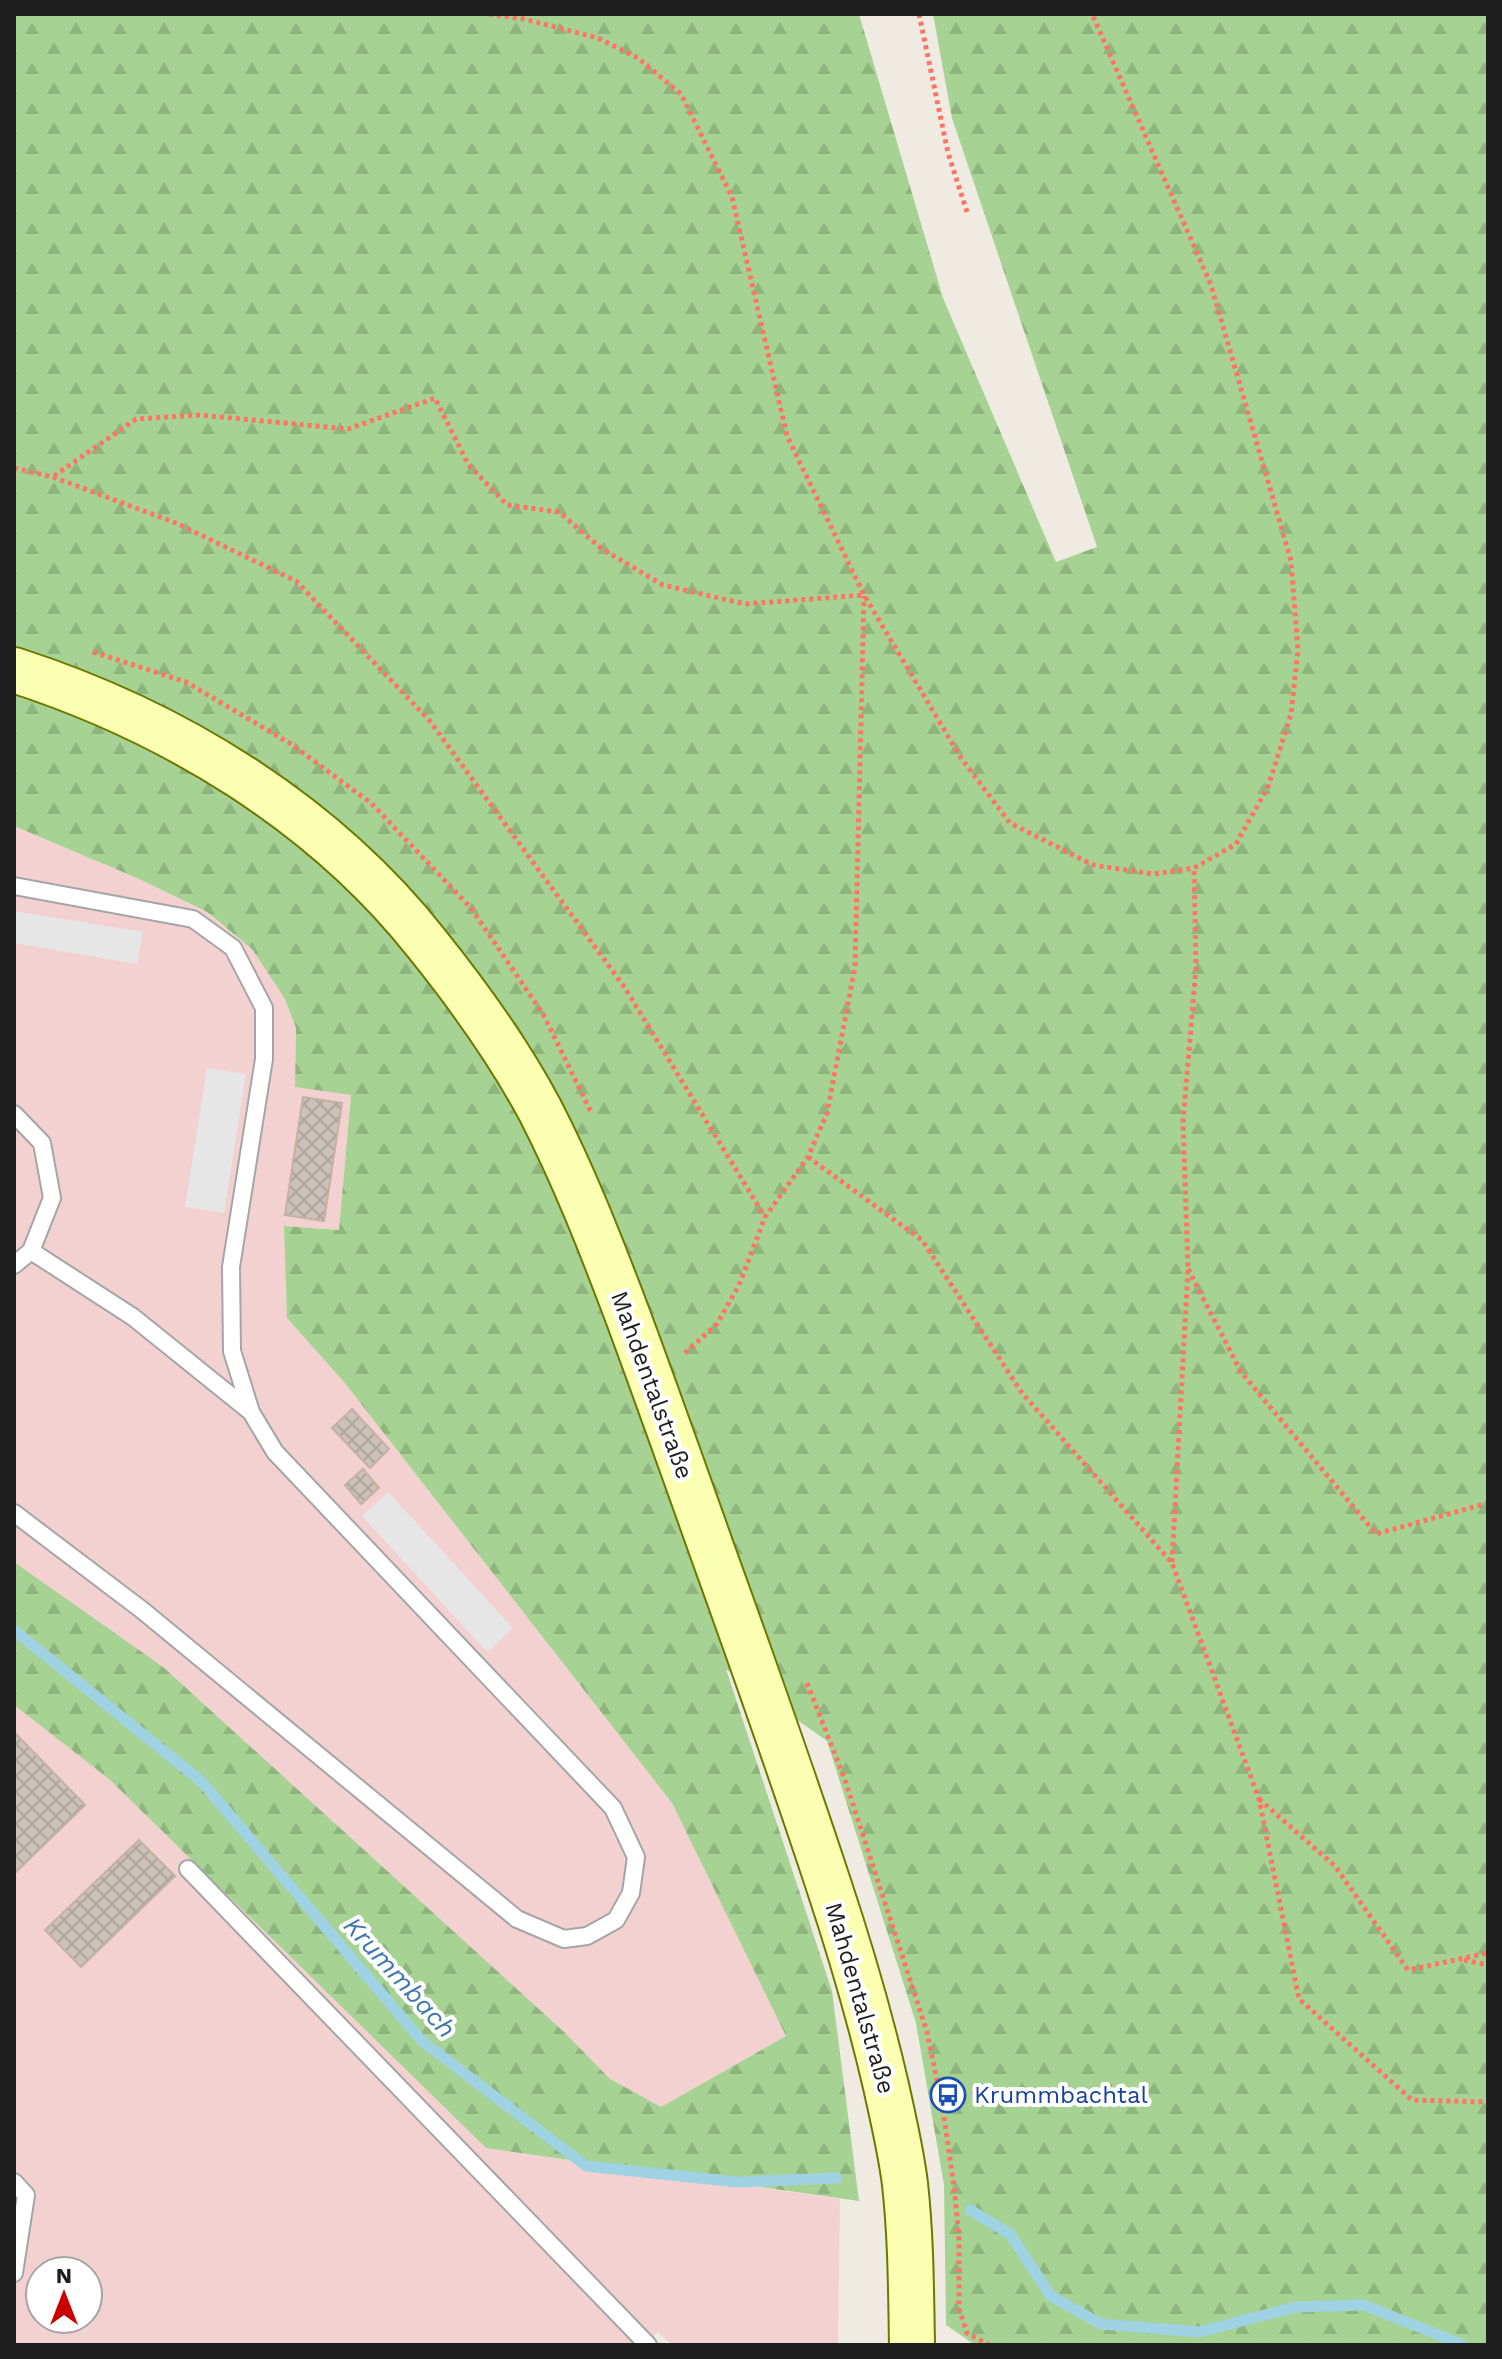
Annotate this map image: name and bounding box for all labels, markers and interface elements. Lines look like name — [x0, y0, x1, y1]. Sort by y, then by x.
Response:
street label: Mahdentalstraße — [605, 1287, 699, 1483]
street label: Mahdentalstraße — [819, 1899, 901, 2097]
water label: Krummbach — [338, 1910, 462, 2044]
bus stop icon: Krummbachtal — [929, 2076, 967, 2114]
place label: Krummbachtal — [974, 2081, 1148, 2109]
north arrow — [24, 2255, 104, 2335]
text: N — [56, 2263, 72, 2288]

